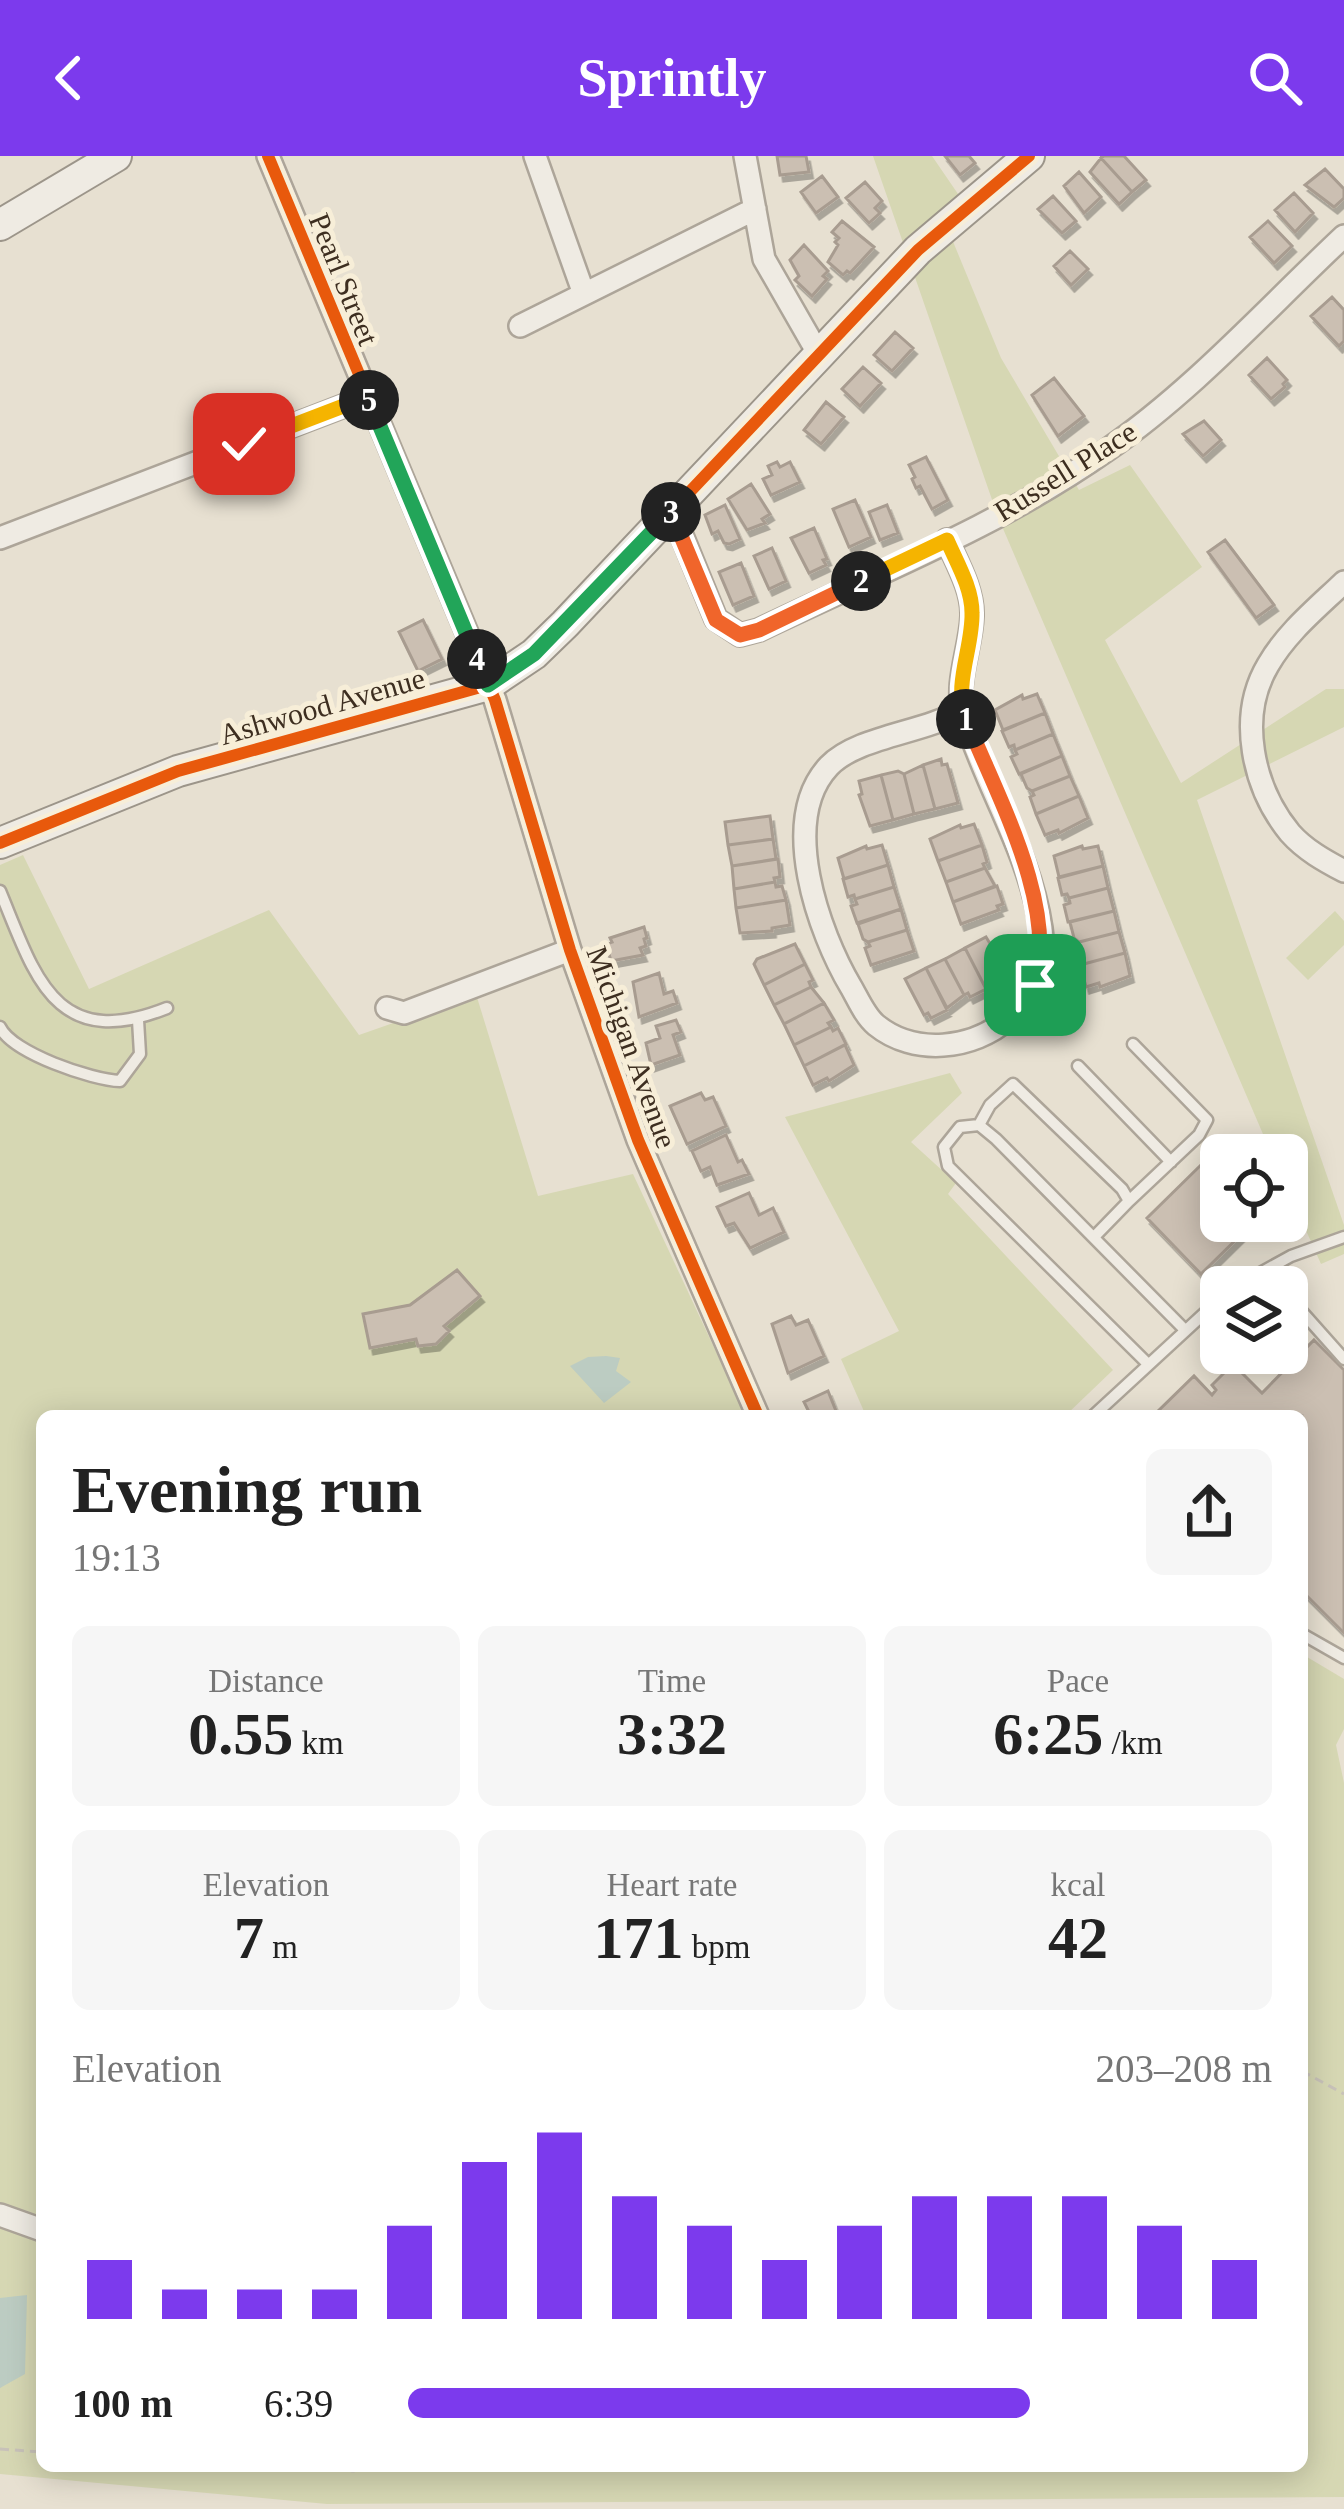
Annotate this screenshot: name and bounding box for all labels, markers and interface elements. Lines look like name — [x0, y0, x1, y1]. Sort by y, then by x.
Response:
icon: back — [36, 45, 102, 111]
icon: search — [1242, 45, 1308, 111]
text: Sprintly — [577, 48, 767, 108]
street label: Pearl Street — [303, 208, 386, 350]
pin: 5 — [339, 370, 399, 430]
text: 5 — [361, 382, 377, 418]
pin — [193, 393, 295, 495]
icon: check — [211, 411, 277, 477]
street label: Russell Place — [988, 414, 1142, 528]
pin: 3 — [641, 482, 701, 542]
text: 3 — [663, 494, 679, 530]
pin: 2 — [831, 551, 891, 611]
text: 2 — [853, 563, 869, 599]
pin: 4 — [447, 629, 507, 689]
text: 4 — [469, 641, 485, 677]
street label: Ashwood Avenue — [216, 661, 428, 751]
pin: 1 — [936, 689, 996, 749]
text: 1 — [958, 701, 974, 737]
pin — [984, 934, 1086, 1036]
street label: Michigan Avenue — [580, 942, 684, 1152]
icon: arrive — [1002, 952, 1068, 1018]
map controls — [1200, 1134, 1308, 1374]
button: locate — [1200, 1134, 1308, 1242]
button: layers — [1200, 1266, 1308, 1374]
button: share — [1146, 1449, 1272, 1575]
text: Evening run — [72, 1453, 422, 1526]
text: 19:13 — [72, 1536, 161, 1579]
text: Distance — [208, 1663, 324, 1699]
text: Time — [638, 1663, 706, 1699]
text: Pace — [1047, 1663, 1109, 1699]
text: 0.55 — [188, 1701, 293, 1767]
text: 3:32 — [617, 1701, 727, 1767]
text: 6:25 — [993, 1701, 1103, 1767]
text: km — [293, 1725, 344, 1761]
text: /km — [1103, 1725, 1163, 1761]
text: Elevation — [203, 1867, 329, 1903]
text: Heart rate — [607, 1867, 738, 1903]
text: kcal — [1051, 1867, 1105, 1903]
text: 7 — [234, 1905, 264, 1971]
text: 171 — [594, 1905, 684, 1971]
text: 42 — [1048, 1905, 1108, 1971]
text: m — [264, 1929, 298, 1965]
text: bpm — [684, 1929, 750, 1965]
text: Elevation — [72, 2047, 221, 2090]
text: 203–208 m — [1095, 2047, 1272, 2090]
text: 100 m — [72, 2382, 173, 2425]
text: 6:39 — [264, 2382, 333, 2425]

